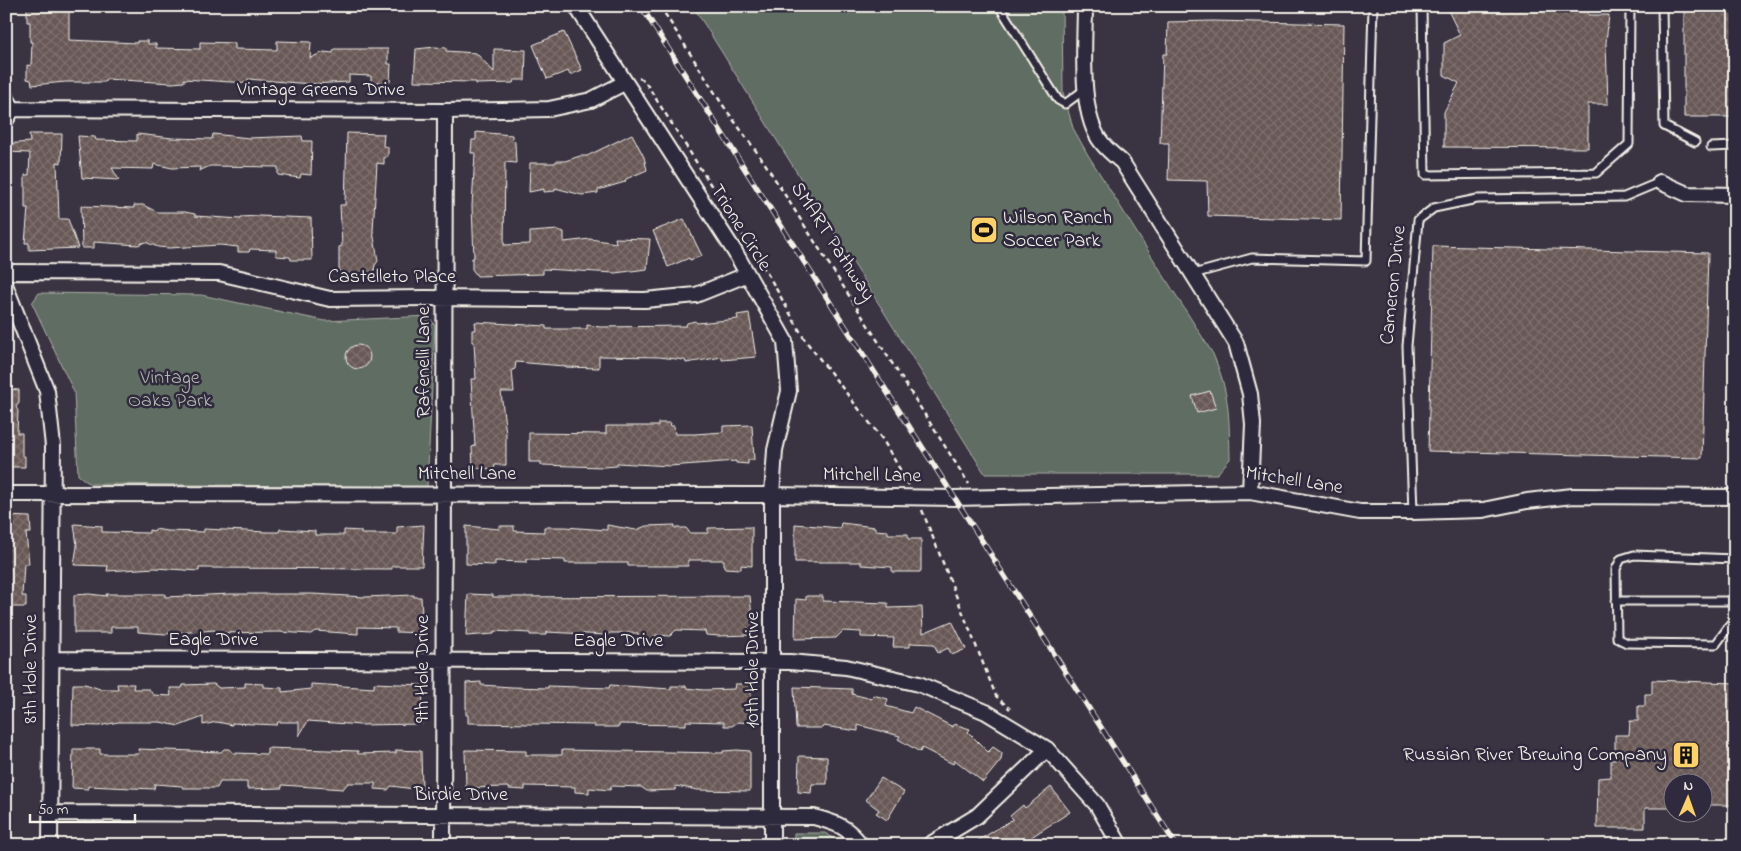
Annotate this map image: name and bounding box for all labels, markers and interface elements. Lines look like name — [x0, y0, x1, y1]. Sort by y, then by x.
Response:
street label: Vintage Greens Drive — [236, 76, 405, 106]
street label: SMART Pathway — [782, 177, 882, 307]
street label: Trione Circle — [702, 179, 778, 277]
place label: Wilson Ranch Soccer Park — [1003, 204, 1112, 256]
sports icon: Wilson Ranch Soccer Park — [969, 215, 999, 245]
street label: Cameron Drive — [1373, 224, 1415, 346]
street label: Castelleto Place — [328, 263, 456, 292]
street label: Rafenelli Lane — [410, 306, 439, 418]
park label: Vintage Oaks Park — [128, 364, 212, 416]
street label: Mitchell Lane — [1243, 459, 1345, 503]
street label: Mitchell Lane — [418, 460, 516, 489]
street label: Mitchell Lane — [822, 461, 922, 491]
street label: 10th Hole Drive — [739, 612, 768, 728]
street label: 8th Hole Drive — [17, 614, 46, 724]
street label: 9th Hole Drive — [409, 615, 438, 723]
street label: Eagle Drive — [168, 626, 258, 656]
street label: Eagle Drive — [573, 627, 663, 657]
building icon: Russian River Brewing Company — [1671, 740, 1701, 770]
place label: Russian River Brewing Company — [1403, 741, 1667, 771]
north arrow — [1664, 774, 1714, 824]
text: N — [1683, 776, 1693, 797]
street label: Birdie Drive — [413, 781, 508, 810]
scale bar — [30, 791, 135, 823]
text: 50 m — [38, 799, 69, 821]

